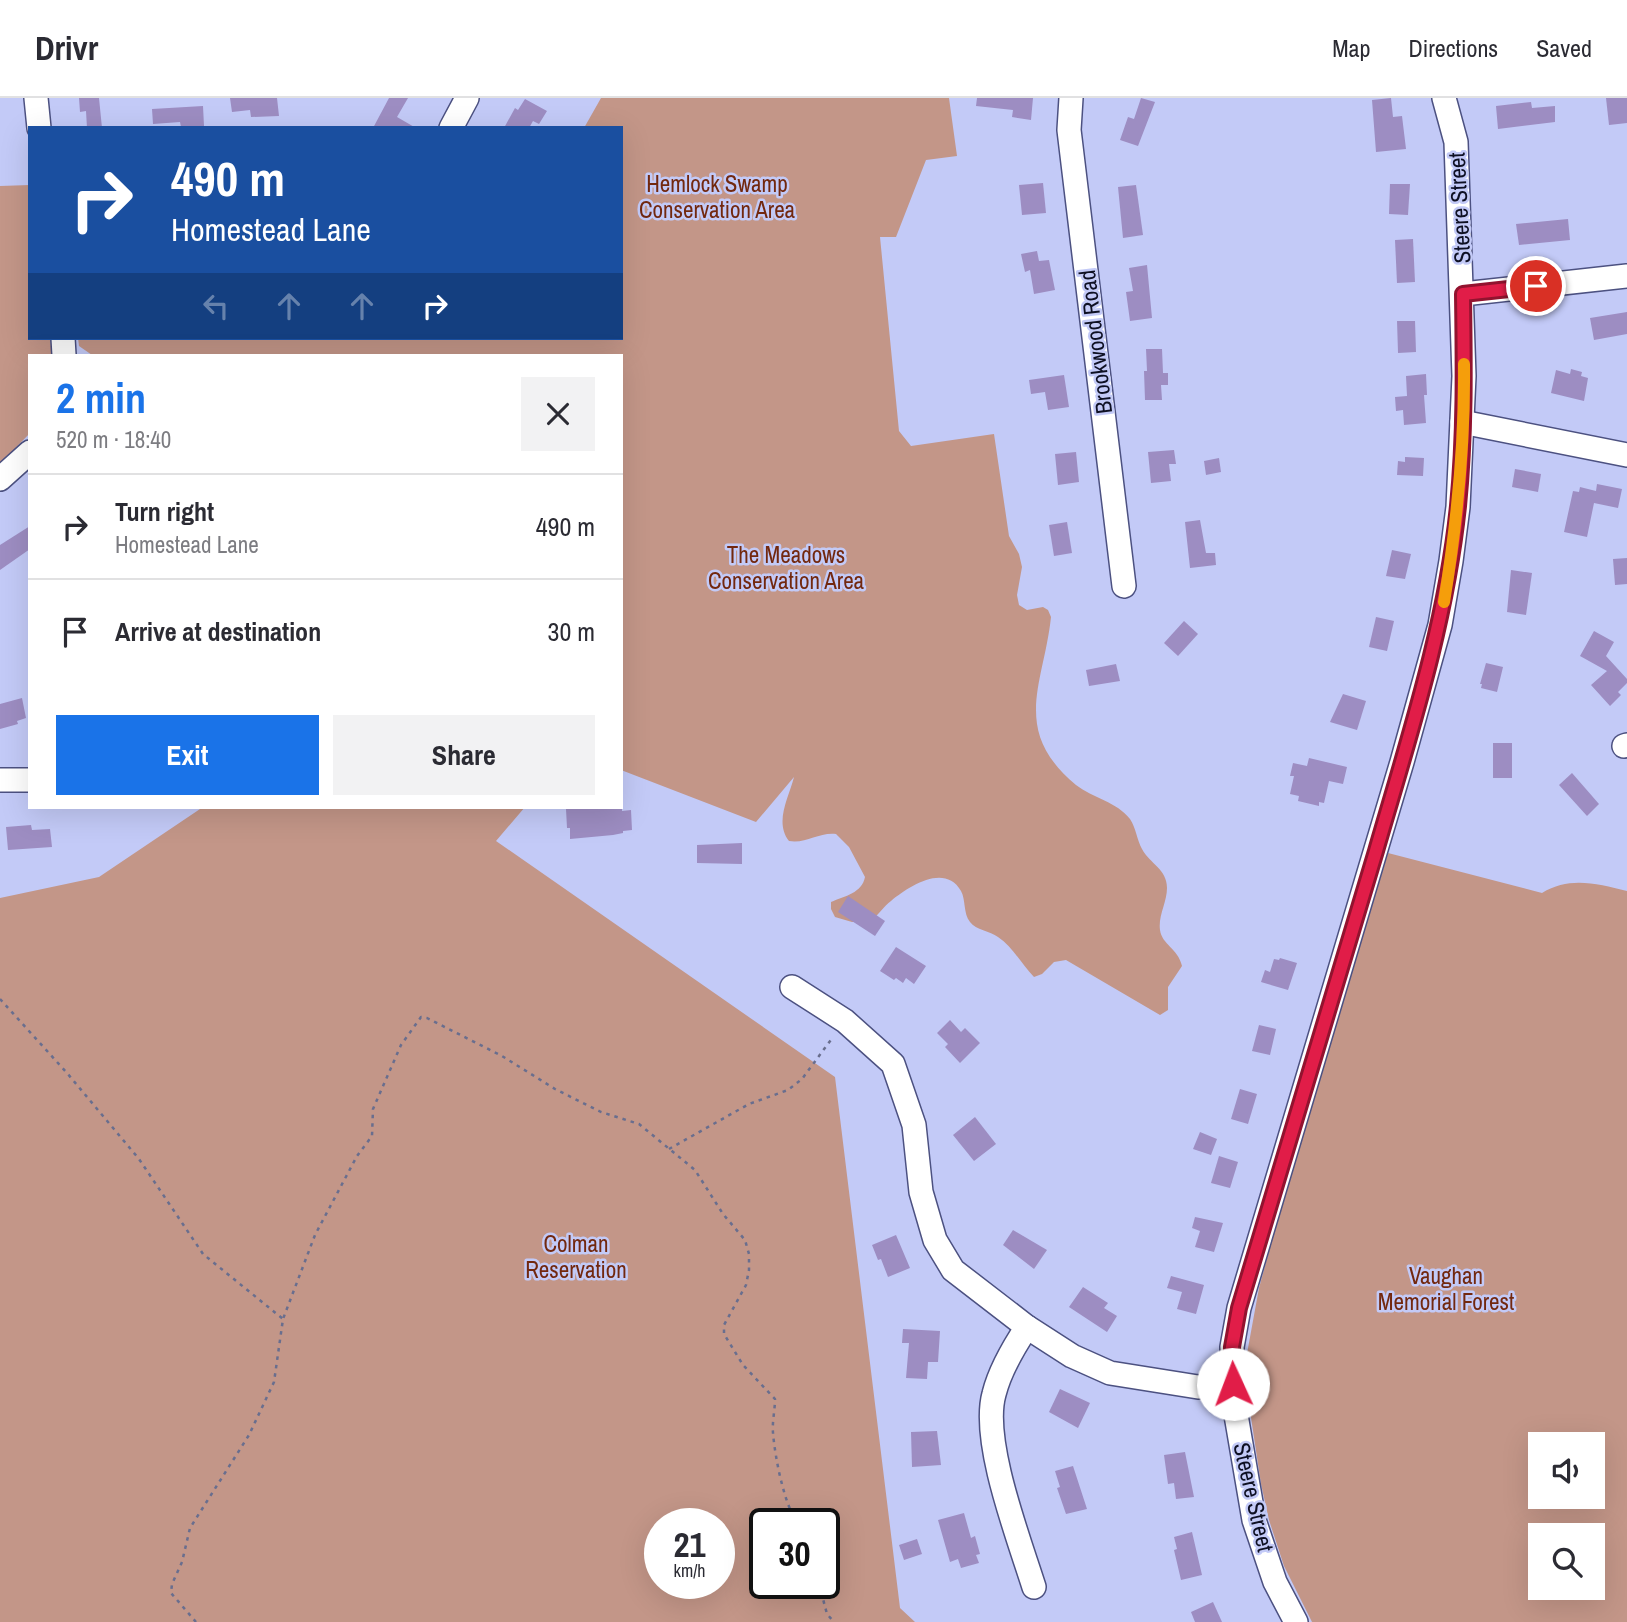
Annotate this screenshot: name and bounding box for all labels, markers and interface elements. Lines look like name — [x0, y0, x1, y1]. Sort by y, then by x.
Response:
text: Drivr — [35, 26, 98, 70]
text: Map — [1332, 32, 1370, 64]
text: Directions — [1408, 32, 1498, 64]
text: Saved — [1536, 32, 1592, 64]
text: 490 m — [171, 145, 285, 211]
street label: Steere Street — [1441, 152, 1477, 264]
icon: right — [56, 154, 147, 245]
park label: Hemlock Swamp Conservation Area — [639, 168, 796, 225]
text: Homestead Lane — [171, 208, 371, 251]
pin — [1506, 256, 1566, 316]
icon: arrive — [1517, 267, 1555, 305]
street label: Brookwood Road — [1071, 268, 1119, 416]
icon: left — [197, 287, 235, 325]
icon: ahead — [270, 287, 308, 325]
icon: ahead — [343, 287, 381, 325]
icon: right — [416, 287, 454, 325]
text: 2 min — [56, 370, 146, 426]
button: close — [521, 377, 595, 451]
text: 520 m · 18:40 — [56, 424, 171, 455]
text: Turn right — [115, 494, 214, 529]
icon: right — [56, 508, 94, 546]
text: 490 m — [536, 509, 595, 544]
text: Homestead Lane — [115, 529, 259, 560]
park label: The Meadows Conservation Area — [708, 539, 865, 596]
icon: arrive — [56, 613, 94, 651]
text: Arrive at destination — [115, 614, 321, 649]
text: 30 m — [548, 614, 595, 649]
button: Exit — [56, 715, 319, 795]
button: Share — [333, 715, 595, 795]
park label: Colman Reservation — [525, 1228, 627, 1285]
park label: Vaughan Memorial Forest — [1378, 1260, 1514, 1317]
position arrow — [1196, 1347, 1270, 1421]
map controls — [1528, 1432, 1605, 1600]
button: sound — [1528, 1432, 1605, 1509]
street label: Steere Street — [1226, 1439, 1282, 1555]
speed limit sign: 30 — [749, 1508, 840, 1599]
text: 21 — [674, 1521, 705, 1568]
button: search — [1528, 1523, 1605, 1600]
text: km/h — [674, 1558, 706, 1583]

